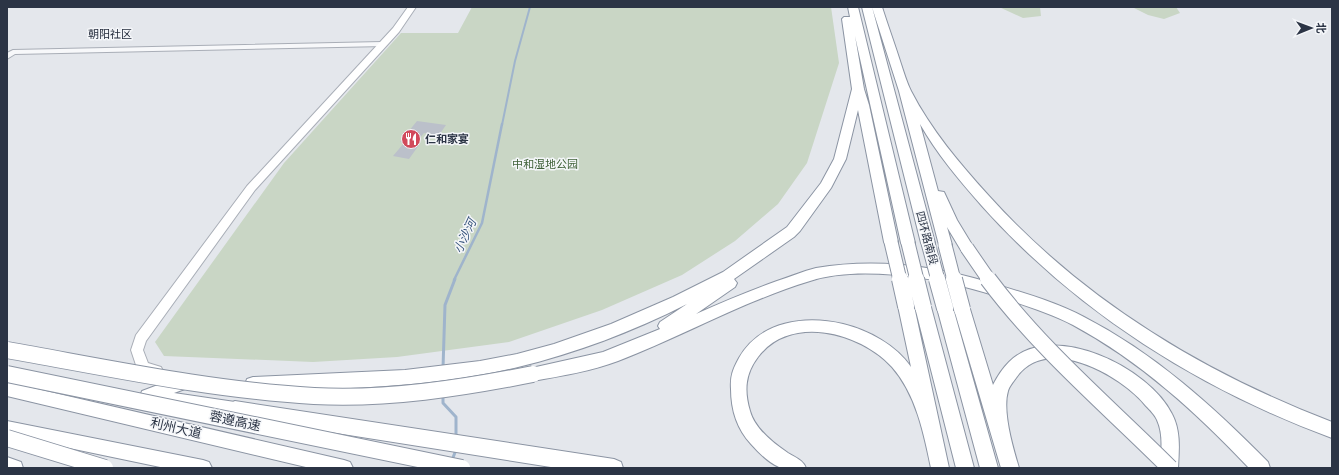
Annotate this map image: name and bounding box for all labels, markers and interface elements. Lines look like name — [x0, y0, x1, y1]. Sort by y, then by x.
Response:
north arrow — [1291, 8, 1331, 48]
text: 北 — [1315, 22, 1327, 33]
district label: 朝阳社区 — [88, 28, 132, 40]
restaurant icon: 仁和家宴 — [400, 128, 422, 150]
place label: 仁和家宴 — [425, 133, 469, 145]
park label: 中和湿地公园 — [512, 158, 578, 170]
street label: 四环路南段 — [914, 210, 940, 266]
water label: 小沙河 — [451, 215, 480, 255]
street label: 蓉遵高速 — [208, 408, 262, 434]
street label: 利州大道 — [149, 415, 203, 441]

